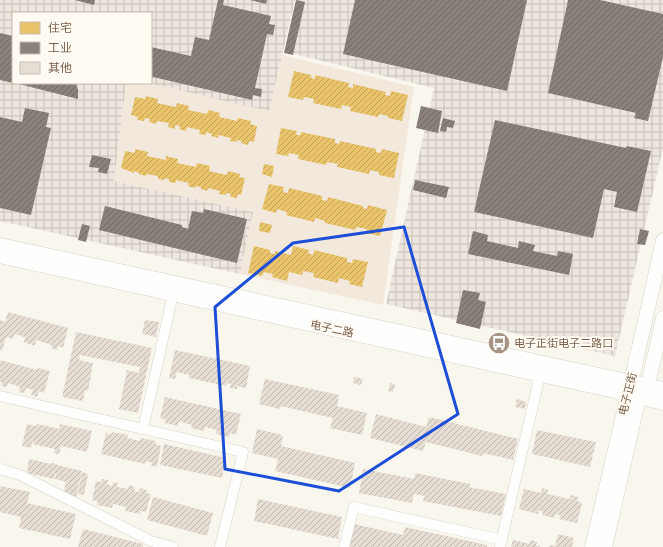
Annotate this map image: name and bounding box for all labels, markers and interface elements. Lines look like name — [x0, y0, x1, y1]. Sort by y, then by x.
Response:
legend — [12, 12, 152, 84]
text: 住宅 — [48, 21, 72, 35]
text: 工业 — [48, 41, 72, 55]
text: 其他 — [48, 61, 72, 75]
street label: 电子二路 — [309, 318, 355, 340]
bus stop icon: 电子正街电子二路口 — [486, 330, 512, 356]
place label: 电子正街电子二路口 — [514, 337, 613, 350]
street label: 电子正街 — [616, 371, 640, 417]

